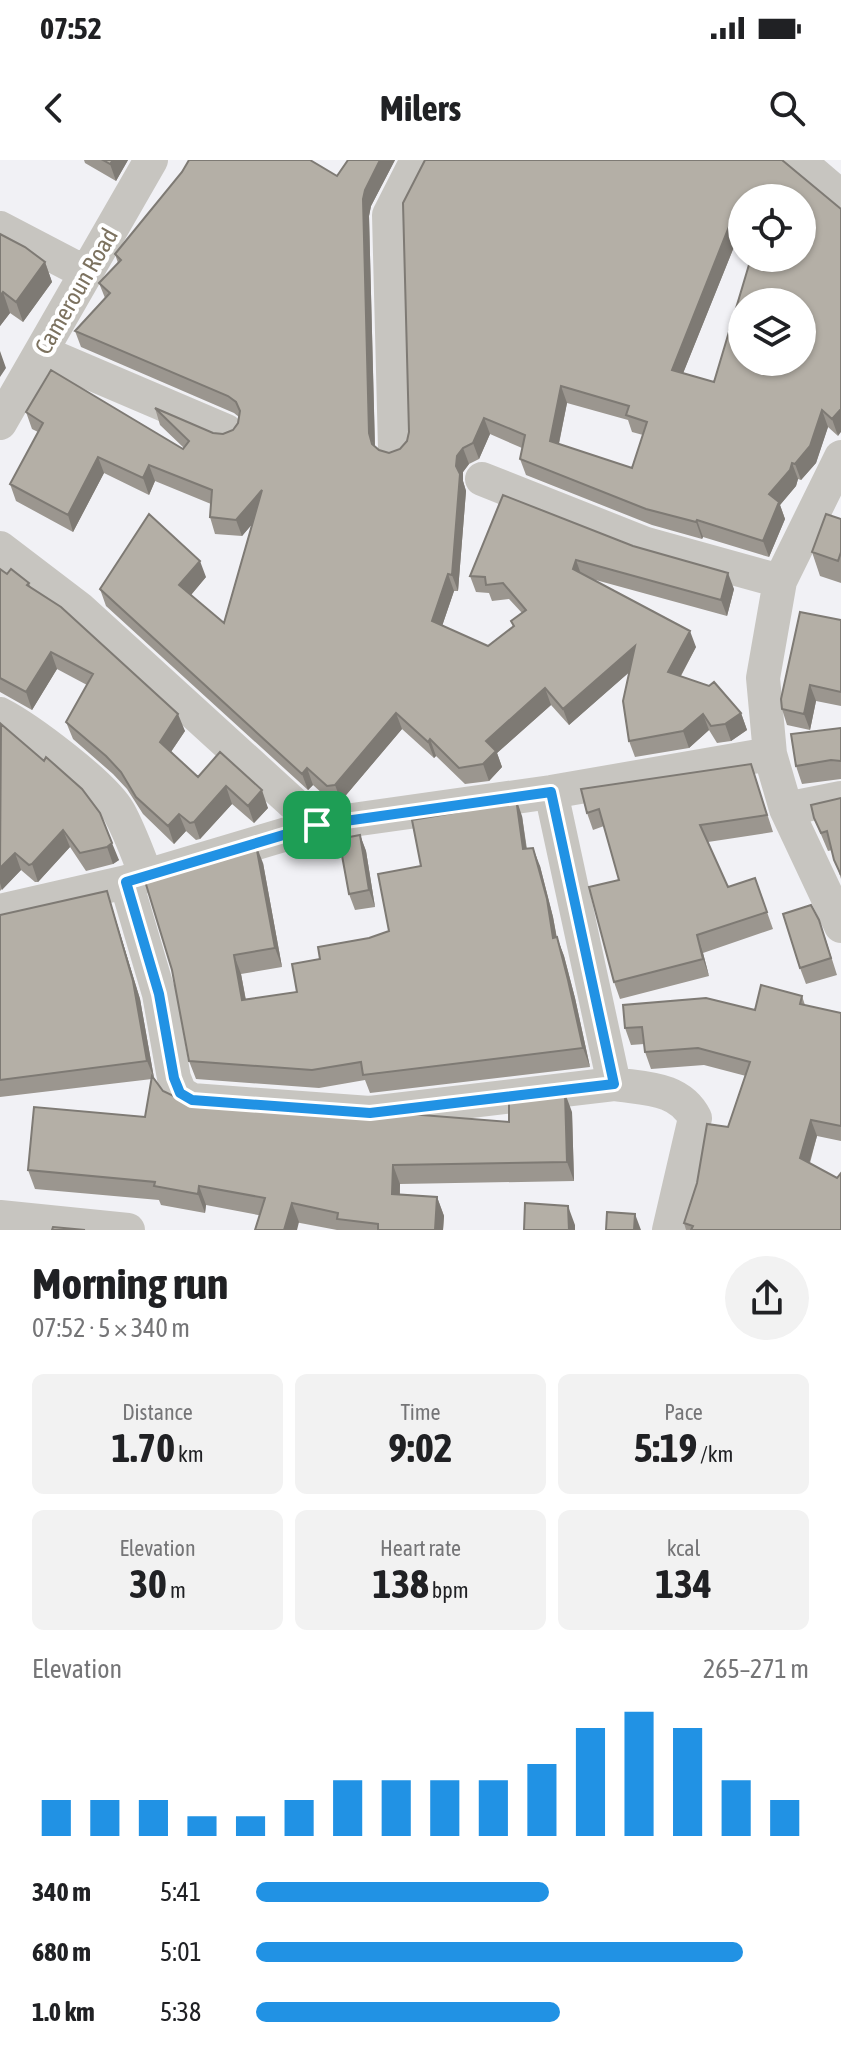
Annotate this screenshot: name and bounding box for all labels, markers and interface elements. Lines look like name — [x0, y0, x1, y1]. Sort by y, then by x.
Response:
text: 07:52 — [40, 11, 102, 45]
icon: back — [32, 86, 76, 130]
icon: search — [765, 86, 809, 130]
text: Milers — [380, 87, 461, 129]
map controls — [728, 184, 816, 376]
button: locate — [728, 184, 816, 272]
street label: Cameroun Road — [29, 223, 123, 359]
button: layers — [728, 288, 816, 376]
pin — [283, 791, 351, 859]
icon: arrive — [295, 803, 339, 847]
button: share — [725, 1256, 809, 1340]
text: Morning run — [32, 1258, 228, 1308]
text: 07:52 · 5 × 340 m — [32, 1313, 190, 1343]
text: Distance — [122, 1399, 193, 1425]
text: Time — [400, 1399, 441, 1425]
text: Pace — [664, 1399, 703, 1425]
text: 1.70 — [111, 1425, 175, 1470]
text: 9:02 — [388, 1425, 453, 1470]
text: 5:19 — [634, 1425, 697, 1470]
text: km — [175, 1441, 204, 1467]
text: /km — [697, 1441, 733, 1467]
text: Elevation — [119, 1535, 196, 1561]
text: Heart rate — [380, 1535, 461, 1561]
text: kcal — [667, 1535, 700, 1561]
text: 30 — [129, 1561, 167, 1606]
text: 138 — [372, 1561, 429, 1606]
text: 134 — [655, 1561, 712, 1606]
text: m — [167, 1577, 186, 1603]
text: bpm — [429, 1577, 469, 1603]
text: Elevation — [32, 1654, 122, 1684]
text: 265–271 m — [703, 1654, 809, 1684]
text: 340 m — [32, 1877, 91, 1907]
text: 5:41 — [160, 1877, 201, 1907]
text: 680 m — [32, 1937, 91, 1967]
text: 5:01 — [160, 1937, 202, 1967]
text: 1.0 km — [32, 1997, 95, 2027]
text: 5:38 — [160, 1997, 201, 2027]

